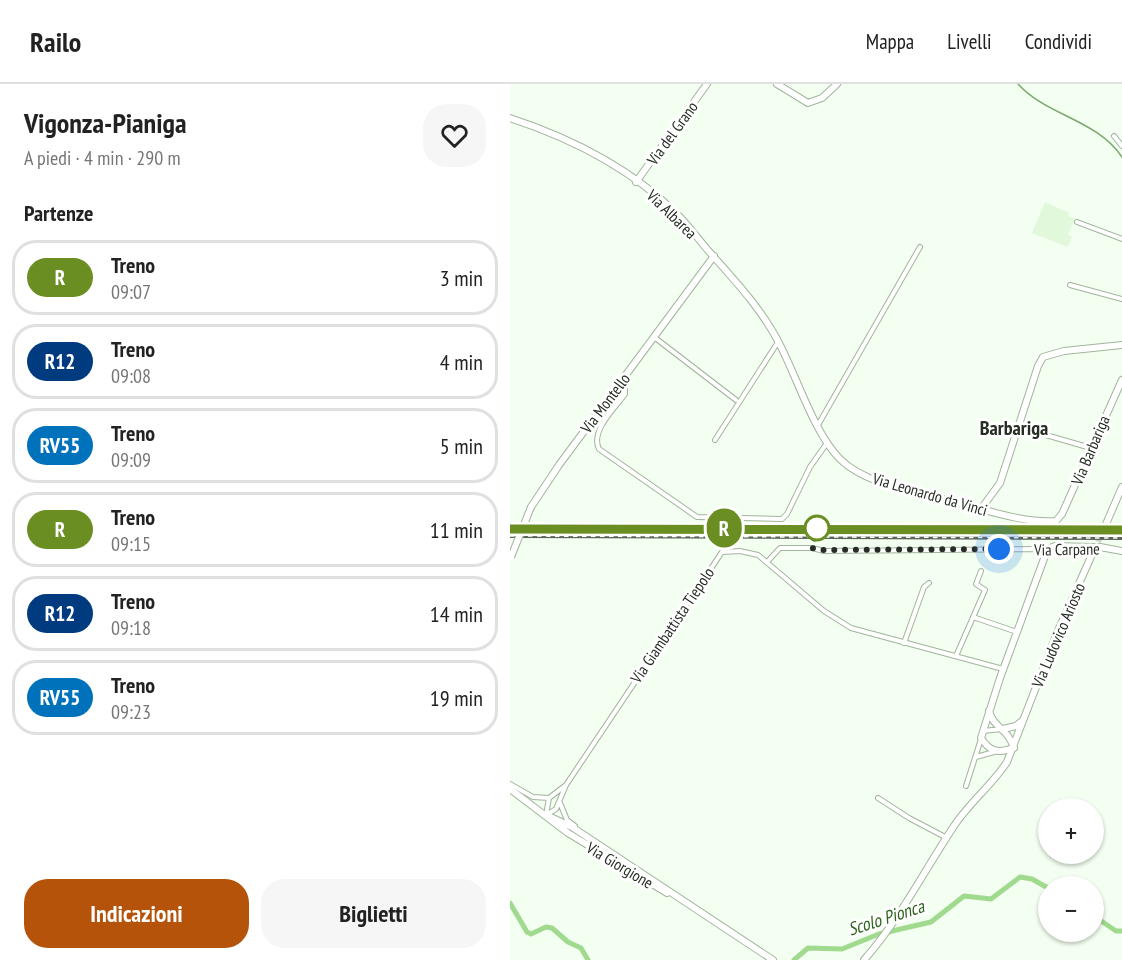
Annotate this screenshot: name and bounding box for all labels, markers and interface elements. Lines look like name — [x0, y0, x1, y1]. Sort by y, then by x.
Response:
text: Railo — [30, 23, 81, 60]
text: Mappa — [866, 28, 914, 55]
text: Livelli — [947, 28, 992, 55]
text: Condividi — [1025, 28, 1092, 55]
street label: Via del Grano — [642, 97, 702, 170]
text: Vigonza-Pianiga — [24, 104, 186, 141]
button: heart — [423, 104, 486, 167]
text: A piedi · 4 min · 290 m — [24, 145, 180, 171]
street label: Via Albarea — [642, 184, 701, 243]
text: Partenze — [24, 199, 93, 227]
text: Treno — [111, 251, 155, 279]
text: R — [55, 264, 65, 291]
text: 3 min — [440, 264, 483, 292]
text: 09:07 — [111, 279, 151, 305]
text: Treno — [111, 335, 155, 363]
text: R12 — [45, 348, 75, 375]
text: 4 min — [440, 348, 483, 376]
text: 09:08 — [111, 363, 151, 389]
street label: Via Montello — [575, 369, 634, 438]
street label: Via Barbariga — [1066, 412, 1114, 489]
district label: Barbariga — [980, 415, 1048, 441]
text: Treno — [111, 419, 155, 447]
text: RV55 — [40, 432, 80, 459]
text: 5 min — [440, 432, 483, 460]
text: 09:09 — [111, 447, 151, 473]
street label: Via Leonardo da Vinci — [869, 468, 990, 520]
text: Treno — [111, 503, 155, 531]
line badge: R — [704, 508, 744, 548]
text: R — [719, 515, 729, 542]
unlabelled marker — [804, 515, 830, 541]
text: R — [55, 516, 65, 543]
text: 11 min — [430, 516, 483, 544]
text: 09:15 — [111, 531, 151, 557]
your location — [984, 534, 1014, 564]
street label: Via Carpane — [1033, 538, 1100, 560]
street label: Via Giambattista Tiepolo — [625, 563, 718, 688]
street label: Via Ludovico Ariosto — [1027, 580, 1089, 691]
text: Treno — [111, 587, 155, 615]
text: R12 — [45, 600, 75, 627]
text: 14 min — [430, 600, 483, 628]
text: 09:18 — [111, 615, 151, 641]
text: Treno — [111, 671, 155, 699]
text: RV55 — [40, 684, 80, 711]
text: 19 min — [430, 684, 483, 712]
text: 09:23 — [111, 699, 151, 725]
map controls — [1038, 798, 1104, 942]
button: + — [1038, 798, 1104, 864]
street label: Via Giorgione — [582, 837, 657, 893]
button: − — [1038, 876, 1104, 942]
button: Indicazioni — [24, 879, 249, 948]
button: Biglietti — [261, 879, 486, 948]
water label: Scolo Pionca — [845, 894, 928, 941]

